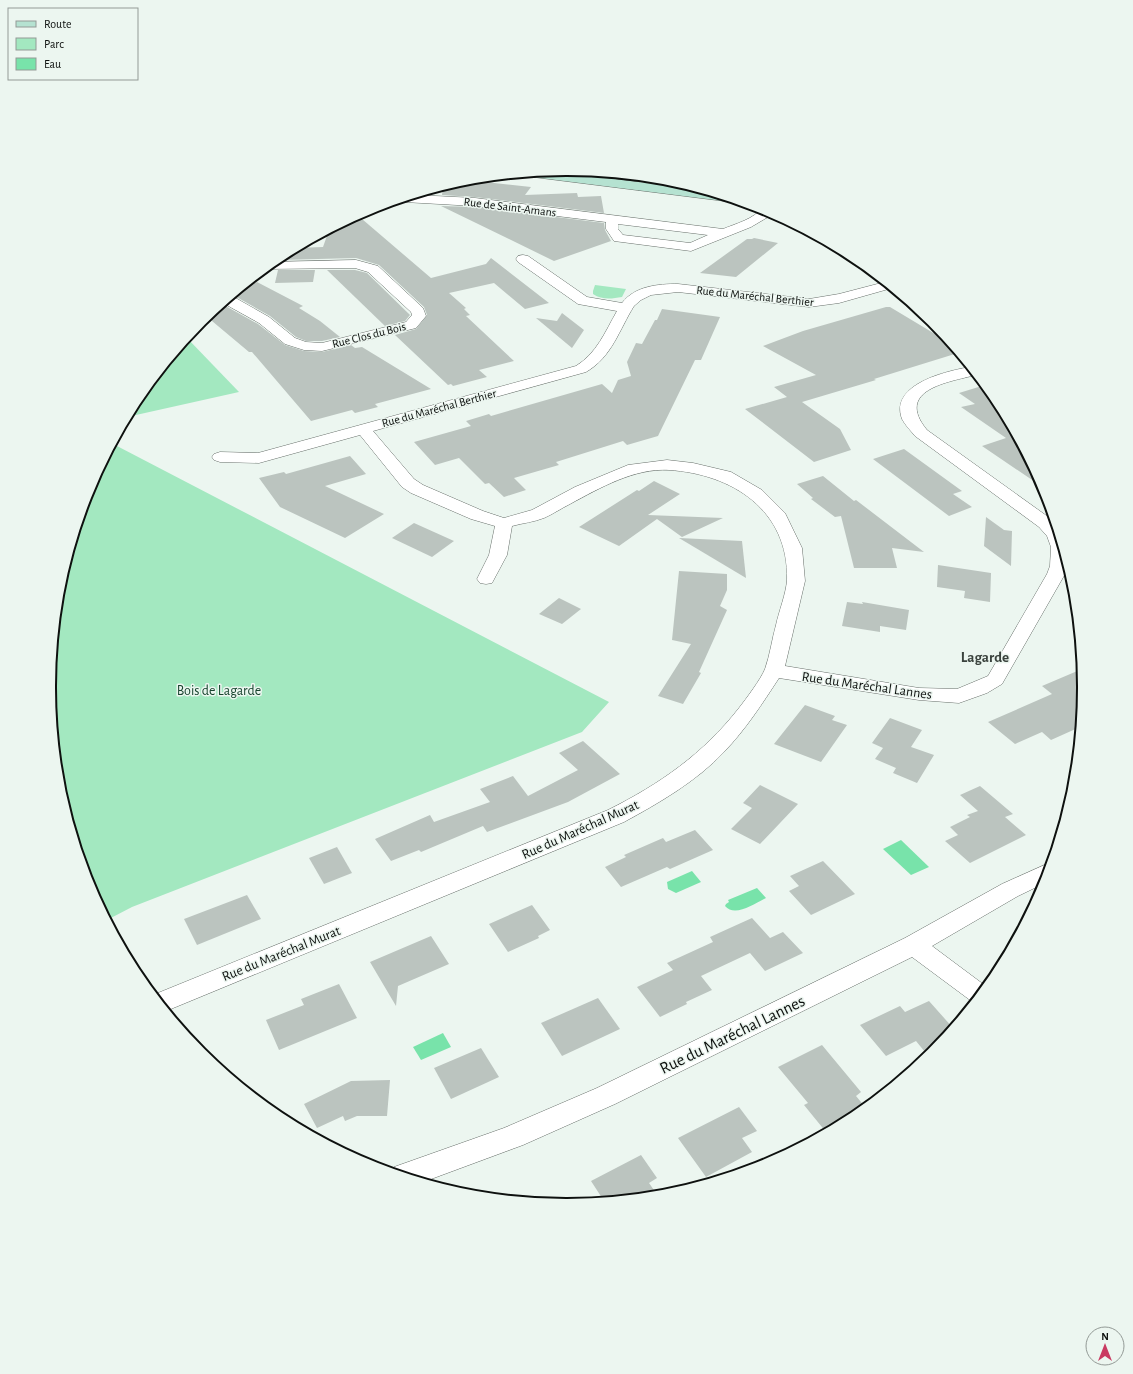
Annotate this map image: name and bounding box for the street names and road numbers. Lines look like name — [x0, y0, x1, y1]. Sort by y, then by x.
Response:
street label: Rue de Saint-Amans — [463, 195, 557, 219]
street label: Rue du Maréchal Berthier — [696, 284, 814, 308]
street label: Rue Clos du Bois — [331, 320, 407, 350]
street label: Rue du Maréchal Berthier — [380, 387, 498, 429]
street label: Rue du Maréchal Lannes — [801, 670, 933, 702]
street label: Rue du Maréchal Murat — [520, 798, 641, 862]
street label: Rue du Maréchal Murat — [220, 924, 343, 984]
street label: Rue du Maréchal Lannes — [657, 992, 808, 1077]

